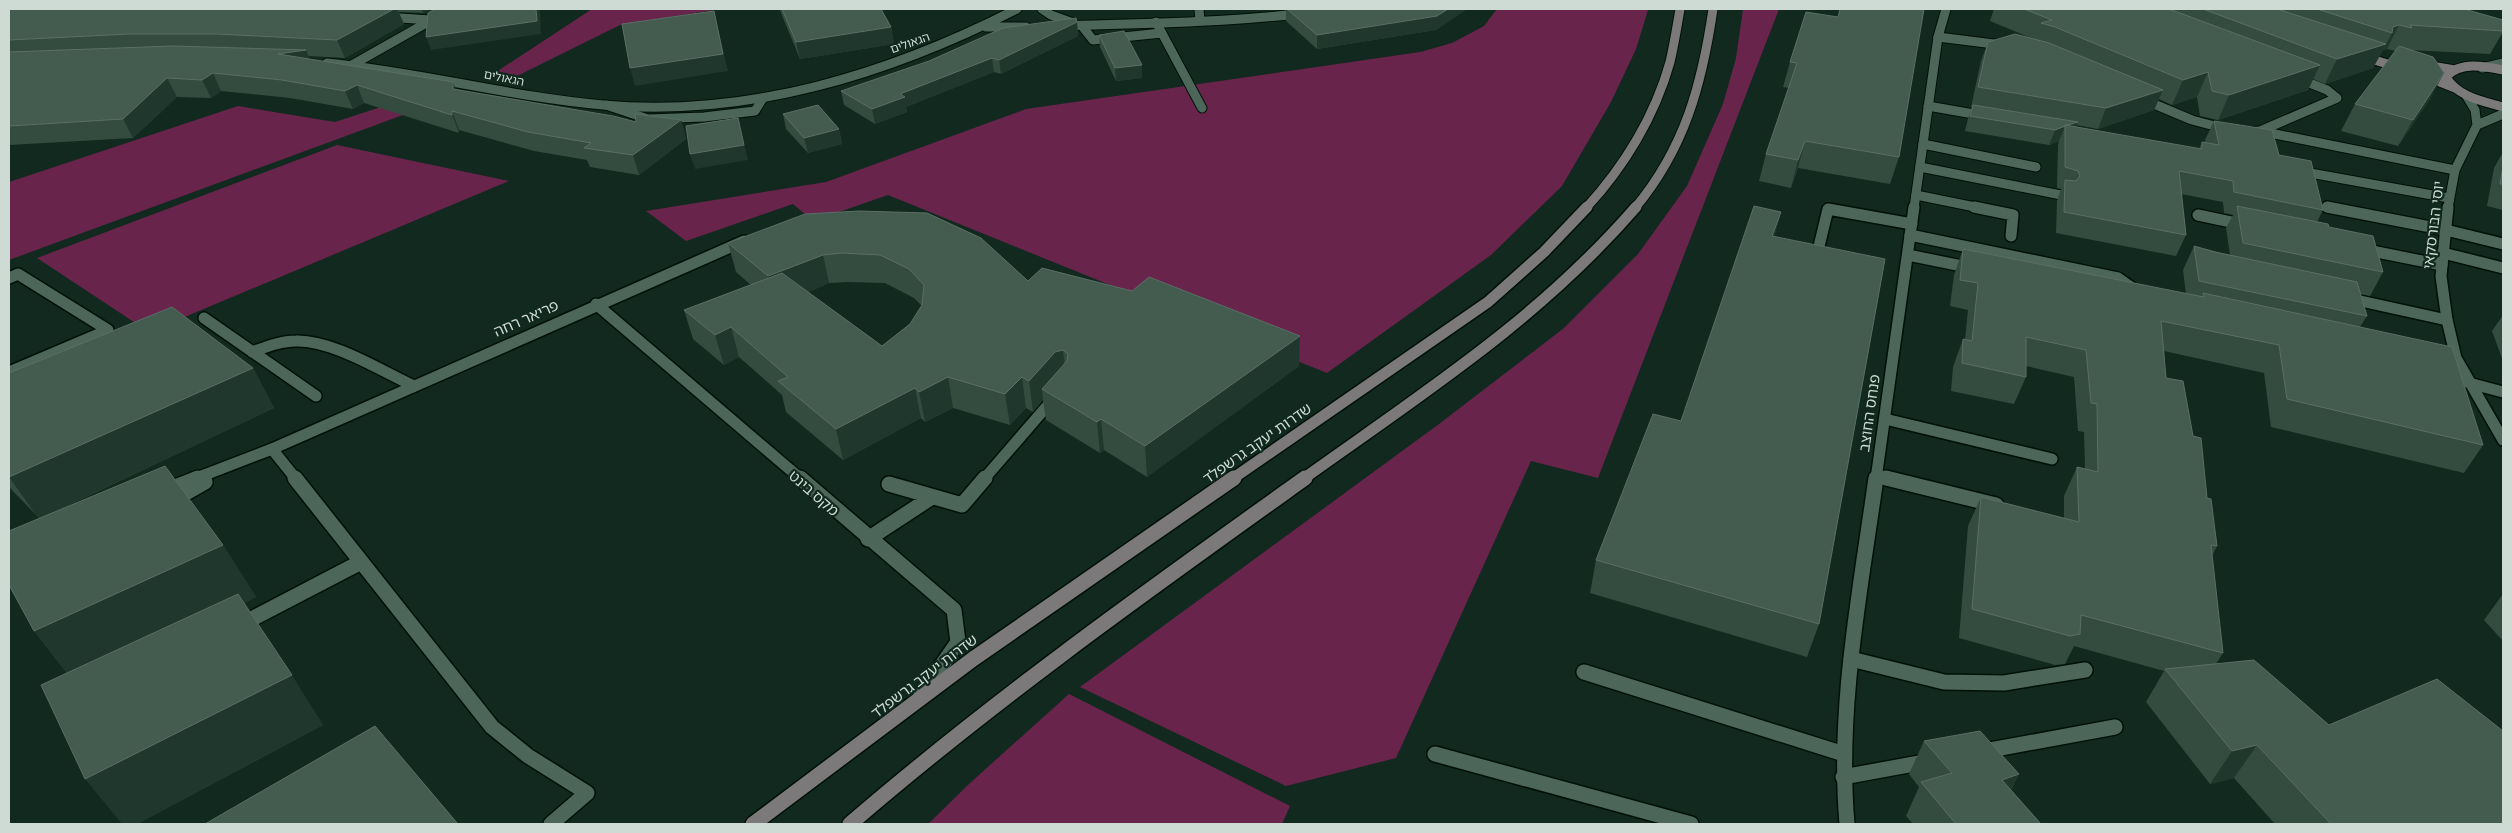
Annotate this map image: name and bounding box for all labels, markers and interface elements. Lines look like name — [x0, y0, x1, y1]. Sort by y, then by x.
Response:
street label: הגאולים — [888, 29, 932, 57]
street label: הגאולים — [482, 66, 526, 90]
street label: יוסי הבורסקאי — [2417, 180, 2449, 270]
street label: פריאר רחה — [490, 294, 562, 342]
street label: פנחס החוצב — [1853, 373, 1885, 453]
street label: שדרות יעקב גרשפלד — [1198, 398, 1316, 488]
street label: מקס בינט — [784, 465, 844, 521]
street label: שדרות יעקב גרשפלד — [866, 629, 982, 723]

